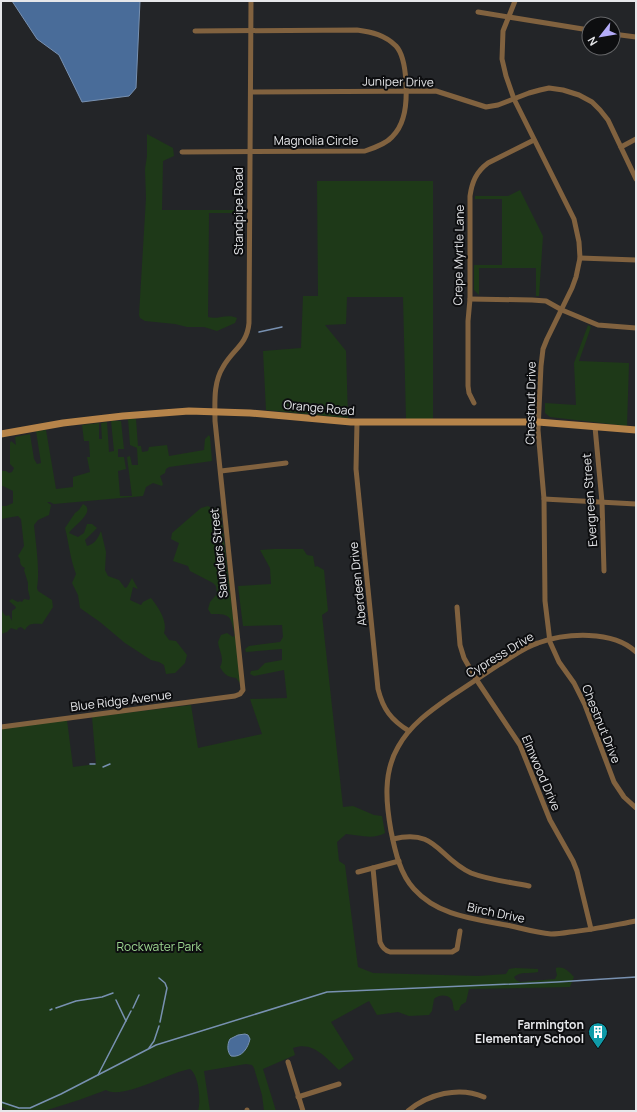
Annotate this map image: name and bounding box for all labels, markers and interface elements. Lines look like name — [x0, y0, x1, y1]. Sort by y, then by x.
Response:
north arrow — [581, 16, 621, 56]
text: N — [583, 34, 600, 49]
street label: Juniper Drive — [362, 72, 434, 91]
street label: Magnolia Circle — [274, 132, 358, 149]
street label: Standpipe Road — [230, 167, 247, 255]
street label: Crepe Myrtle Lane — [449, 204, 468, 306]
street label: Chestnut Drive — [521, 361, 540, 445]
street label: Orange Road — [283, 396, 355, 419]
street label: Evergreen Street — [578, 453, 601, 547]
street label: Saunders Street — [205, 507, 232, 599]
street label: Aberdeen Drive — [345, 541, 370, 627]
street label: Cypress Drive — [463, 628, 537, 682]
street label: Chestnut Drive — [578, 682, 625, 766]
street label: Blue Ridge Avenue — [69, 686, 172, 715]
street label: Elmwood Drive — [518, 732, 565, 813]
street label: Birch Drive — [466, 898, 527, 927]
park label: Rockwater Park — [117, 938, 203, 955]
place label: Farmington Elementary School — [475, 1016, 584, 1047]
building icon: Farmington Elementary School — [587, 1021, 609, 1049]

